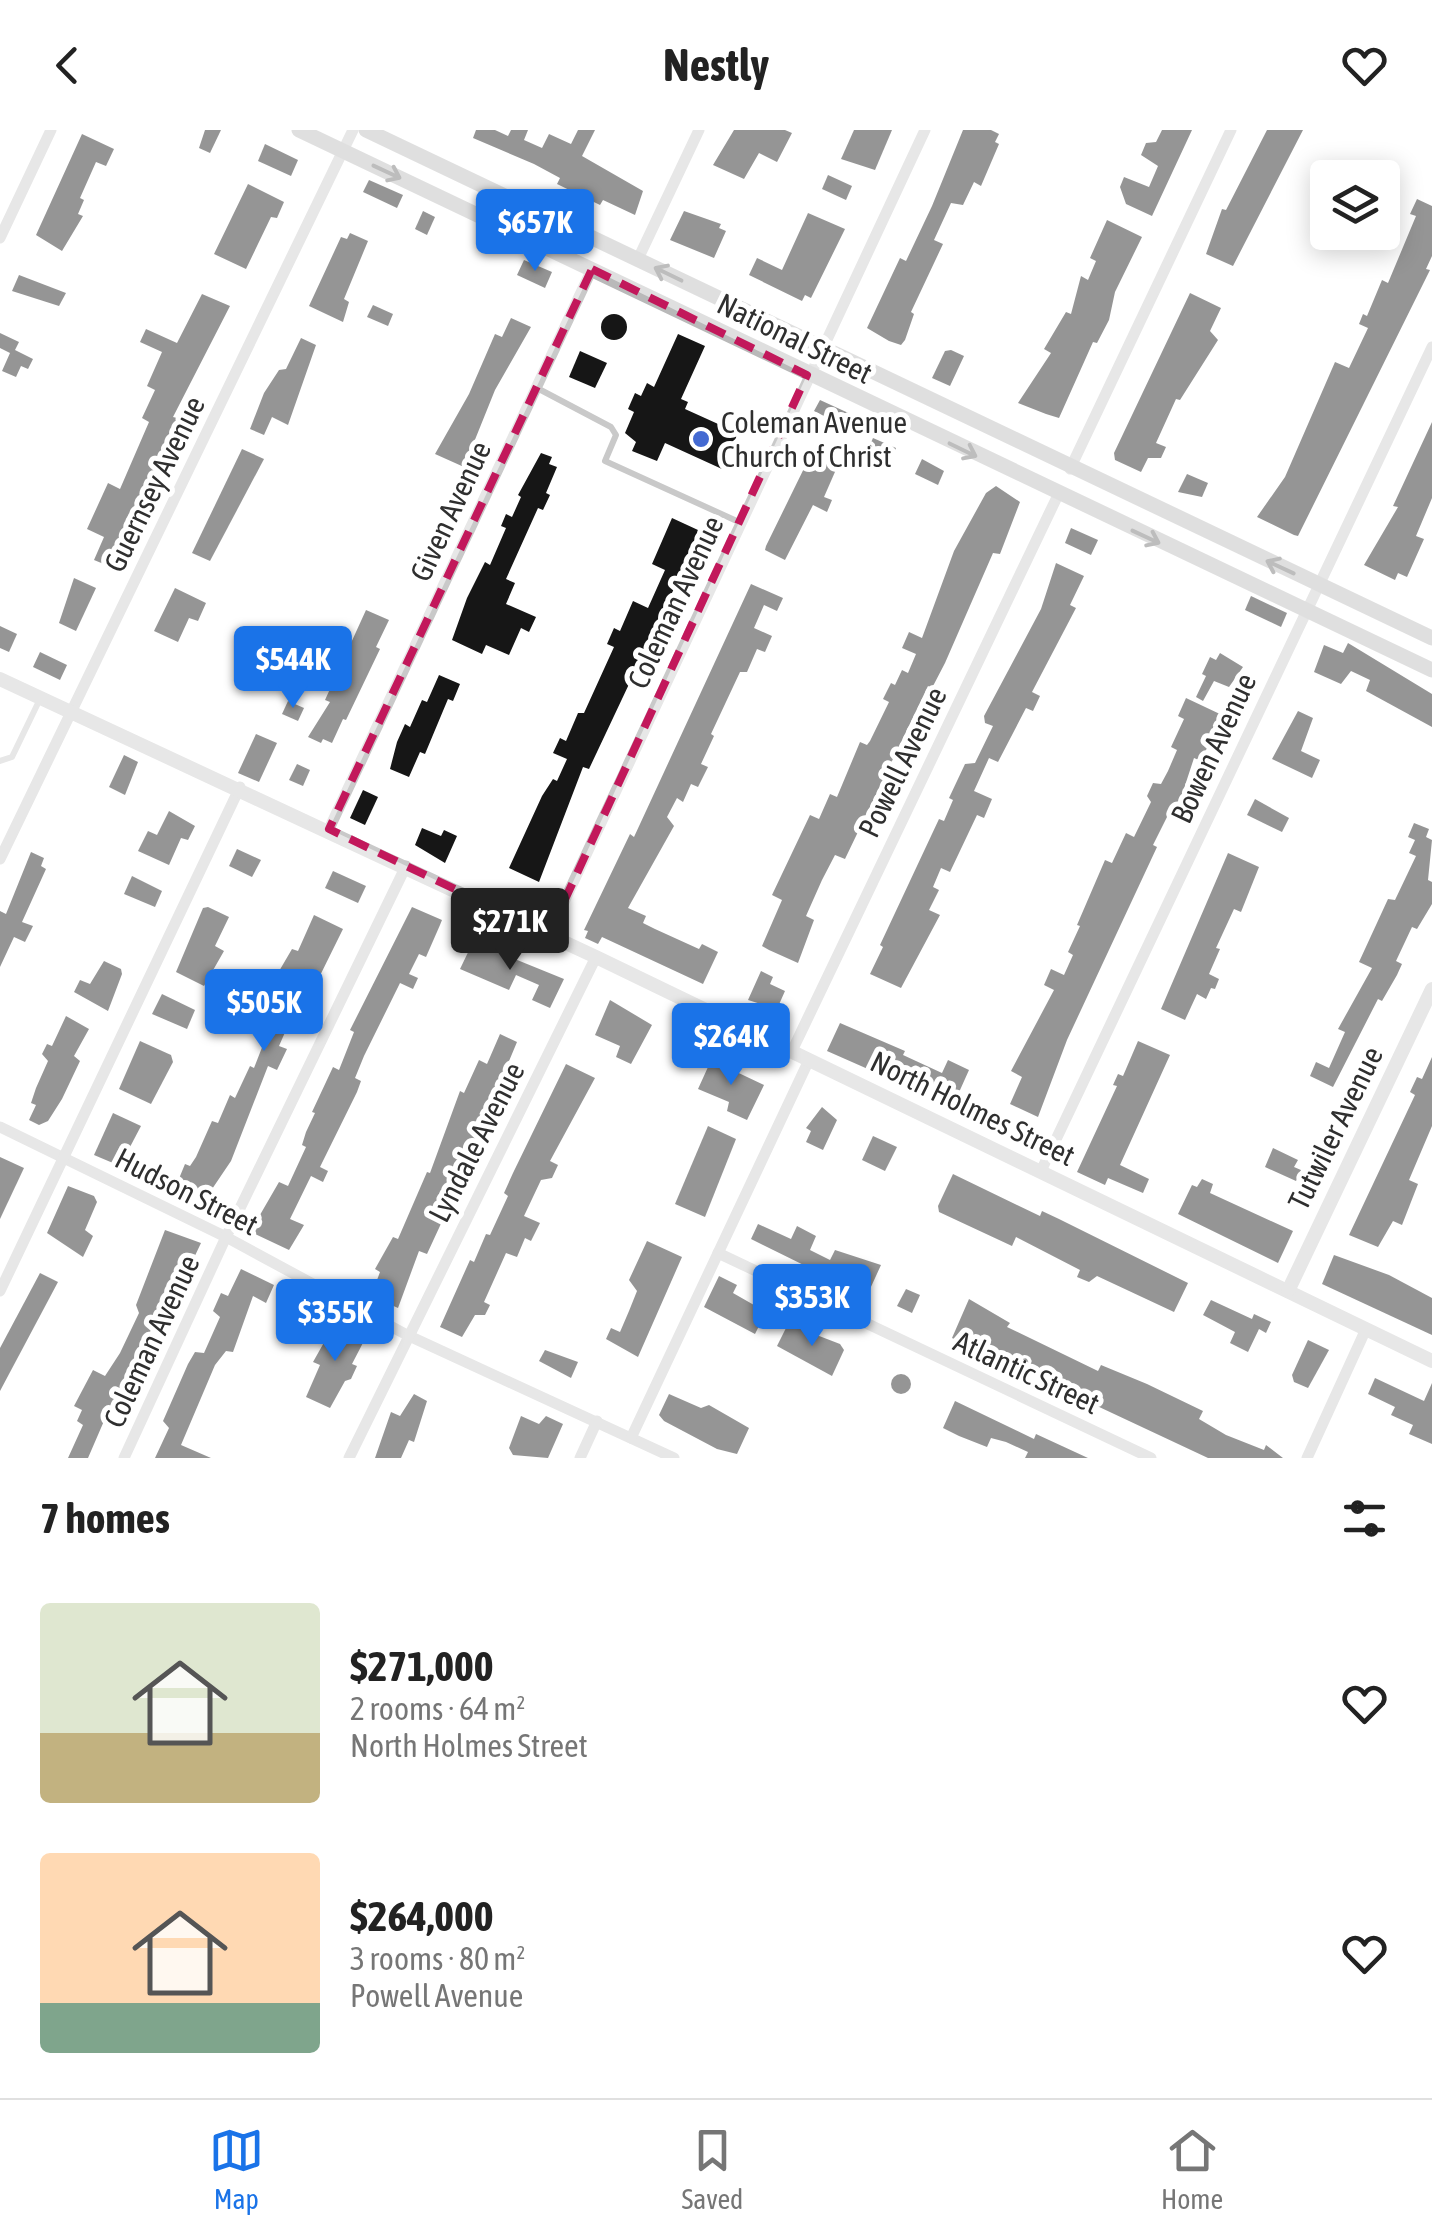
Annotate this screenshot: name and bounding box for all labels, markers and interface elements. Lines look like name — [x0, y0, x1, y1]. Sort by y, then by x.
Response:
icon: back — [40, 38, 95, 93]
icon: heart — [1337, 38, 1392, 93]
text: Nestly — [663, 39, 769, 91]
map controls — [1310, 160, 1400, 250]
button: layers — [1310, 160, 1400, 250]
one-way arrow — [371, 163, 401, 182]
pin: $657K — [465, 189, 605, 274]
text: $657K — [498, 203, 572, 240]
one-way arrow — [653, 263, 683, 282]
street label: National Street — [712, 286, 878, 390]
street label: Guernsey Avenue — [97, 391, 211, 577]
place label: Coleman Avenue Church of Christ — [721, 405, 907, 473]
marker: Coleman Avenue Church of Christ — [690, 428, 712, 450]
street label: Given Avenue — [403, 436, 497, 586]
one-way arrow — [947, 441, 977, 460]
street label: Coleman Avenue — [620, 510, 730, 694]
one-way arrow — [1130, 528, 1160, 547]
one-way arrow — [1266, 556, 1296, 575]
pin: $544K — [223, 626, 363, 711]
text: $544K — [256, 640, 330, 677]
street label: Bowen Avenue — [1164, 668, 1262, 828]
street label: Powell Avenue — [851, 682, 953, 842]
pin: $271K — [440, 888, 580, 973]
text: $271K — [473, 902, 547, 939]
pin: $505K — [194, 969, 334, 1054]
text: $505K — [227, 983, 301, 1020]
pin: $264K — [661, 1003, 801, 1088]
text: $264K — [694, 1017, 768, 1054]
street label: Tutwiler Avenue — [1281, 1041, 1389, 1215]
street label: North Holmes Street — [865, 1044, 1081, 1172]
street label: Lyndale Avenue — [421, 1057, 531, 1227]
street label: Hudson Street — [110, 1141, 264, 1241]
street label: Coleman Avenue — [96, 1249, 206, 1433]
pin: $353K — [742, 1264, 882, 1349]
text: $353K — [775, 1278, 849, 1315]
pin: $355K — [265, 1279, 405, 1364]
text: $355K — [298, 1293, 372, 1330]
street label: Atlantic Street — [949, 1324, 1105, 1420]
icon: filters — [1337, 1491, 1392, 1546]
text: 7 homes — [40, 1494, 170, 1542]
text: $271,000 — [350, 1642, 494, 1690]
icon: home — [120, 1643, 240, 1763]
icon: heart — [1337, 1676, 1392, 1731]
text: 2 rooms · 64 m² — [350, 1690, 525, 1727]
text: North Holmes Street — [350, 1727, 588, 1764]
text: $264,000 — [350, 1892, 494, 1940]
icon: home — [120, 1893, 240, 2013]
icon: heart — [1337, 1926, 1392, 1981]
text: 3 rooms · 80 m² — [350, 1940, 525, 1977]
text: Powell Avenue — [350, 1977, 523, 2014]
tab: Map — [209, 2123, 264, 2215]
tab: Saved — [681, 2123, 743, 2215]
tab: Home — [1161, 2123, 1223, 2215]

